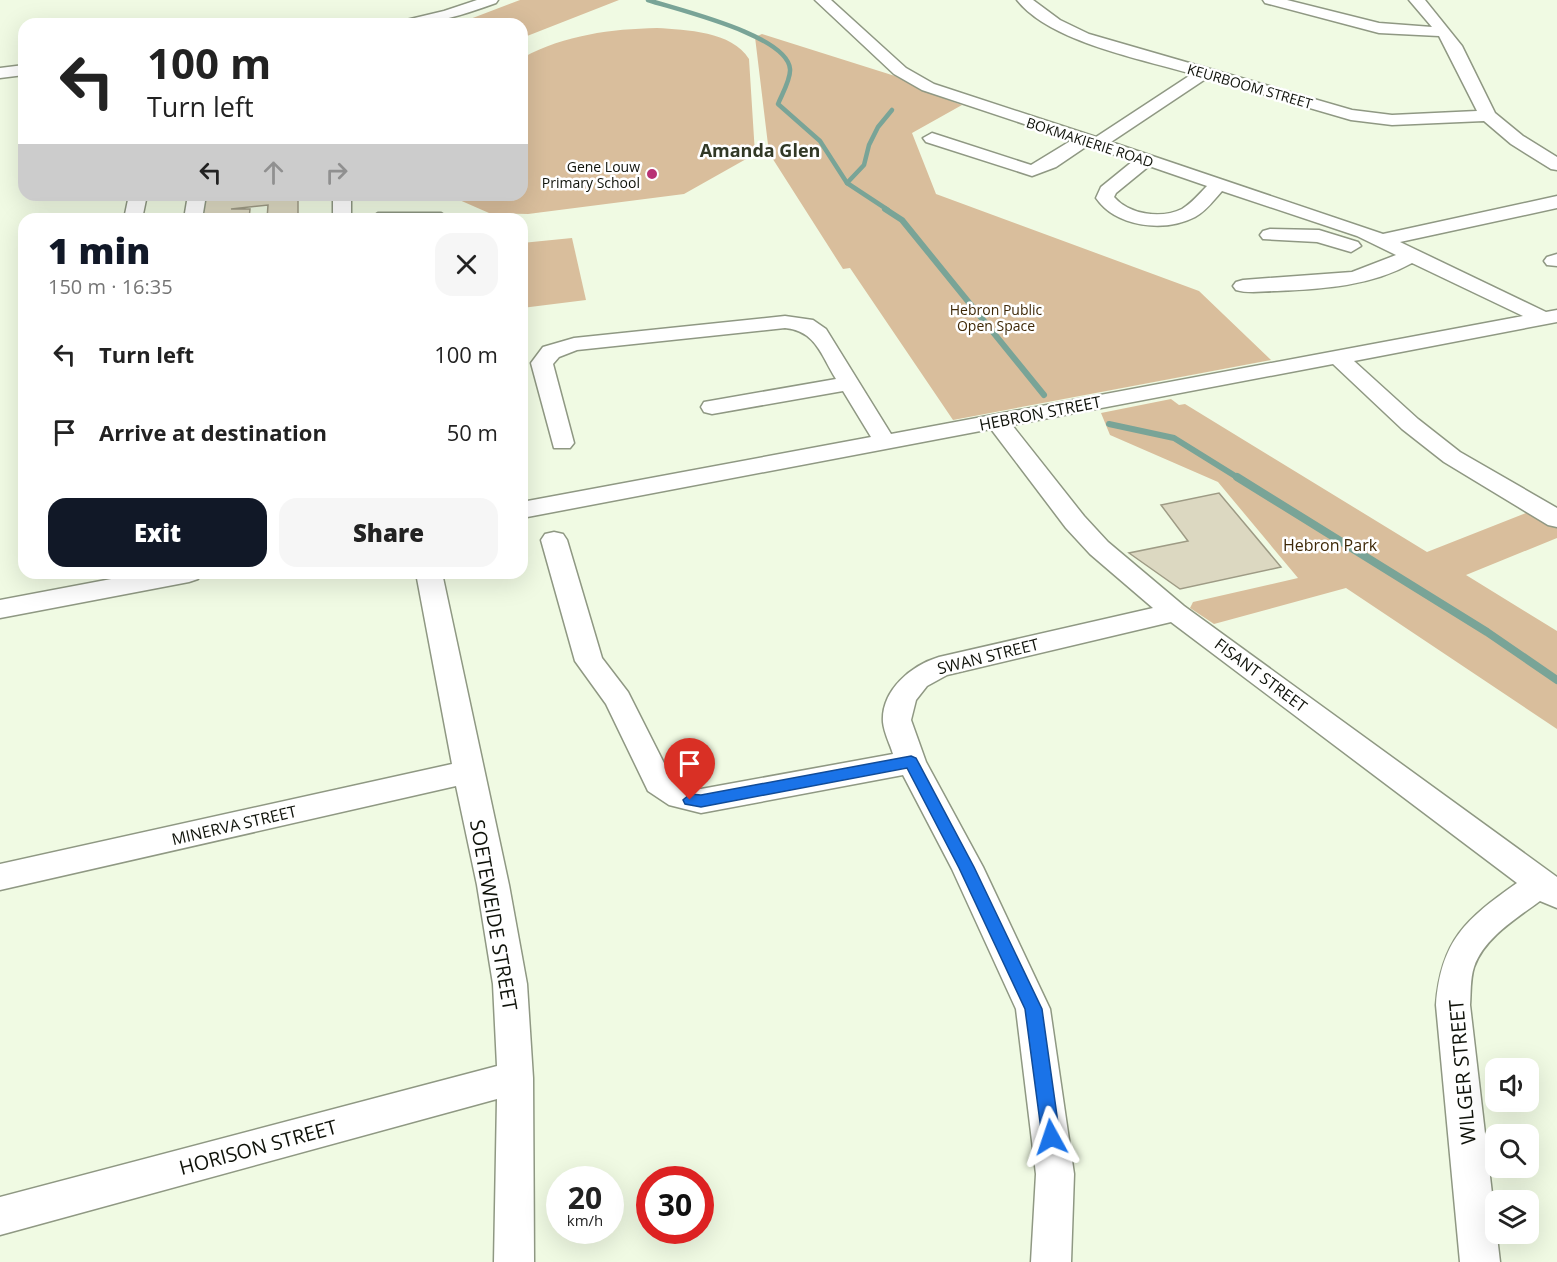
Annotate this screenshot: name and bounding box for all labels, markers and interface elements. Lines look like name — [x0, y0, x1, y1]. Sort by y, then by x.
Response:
text: 100 m — [147, 34, 271, 91]
icon: left — [48, 42, 126, 120]
street label: KEURBOOM STREET — [1185, 59, 1315, 113]
text: Turn left — [147, 88, 254, 125]
street label: BOKMAKIERIE ROAD — [1024, 112, 1156, 172]
district label: Amanda Glen — [700, 138, 820, 162]
icon: left — [194, 156, 227, 189]
icon: ahead — [257, 156, 290, 189]
icon: right — [320, 156, 353, 189]
place label: Gene Louw Primary School — [542, 157, 640, 192]
marker: Gene Louw Primary School — [645, 167, 659, 181]
text: 1 min — [48, 226, 150, 275]
button: close — [435, 233, 498, 296]
text: 150 m · 16:35 — [48, 273, 173, 300]
park label: Hebron Public Open Space — [950, 300, 1043, 335]
icon: left — [48, 338, 81, 371]
text: Turn left — [99, 339, 194, 369]
text: 100 m — [434, 339, 498, 369]
street label: HEBRON STREET — [977, 390, 1103, 436]
icon: arrive — [48, 416, 81, 449]
text: Arrive at destination — [99, 417, 327, 447]
text: 50 m — [447, 417, 498, 447]
button: Exit — [48, 498, 267, 567]
button: Share — [279, 498, 498, 567]
park label: Hebron Park — [1283, 534, 1378, 556]
street label: SWAN STREET — [935, 633, 1041, 679]
street label: FISANT STREET — [1210, 633, 1312, 717]
pin — [664, 738, 715, 800]
icon: arrive — [673, 747, 706, 780]
street label: MINERVA STREET — [169, 800, 299, 850]
street label: SOETEWEIDE STREET — [464, 817, 524, 1013]
street label: WILGER STREET — [1442, 998, 1482, 1146]
map controls — [1485, 1058, 1539, 1244]
button: sound — [1485, 1058, 1539, 1112]
position arrow — [1019, 1105, 1083, 1169]
street label: HORISON STREET — [176, 1113, 340, 1181]
button: search — [1485, 1124, 1539, 1178]
speed limit sign: 30 — [636, 1166, 714, 1244]
text: 20 — [568, 1177, 602, 1218]
button: layers — [1485, 1190, 1539, 1244]
text: km/h — [567, 1210, 603, 1230]

